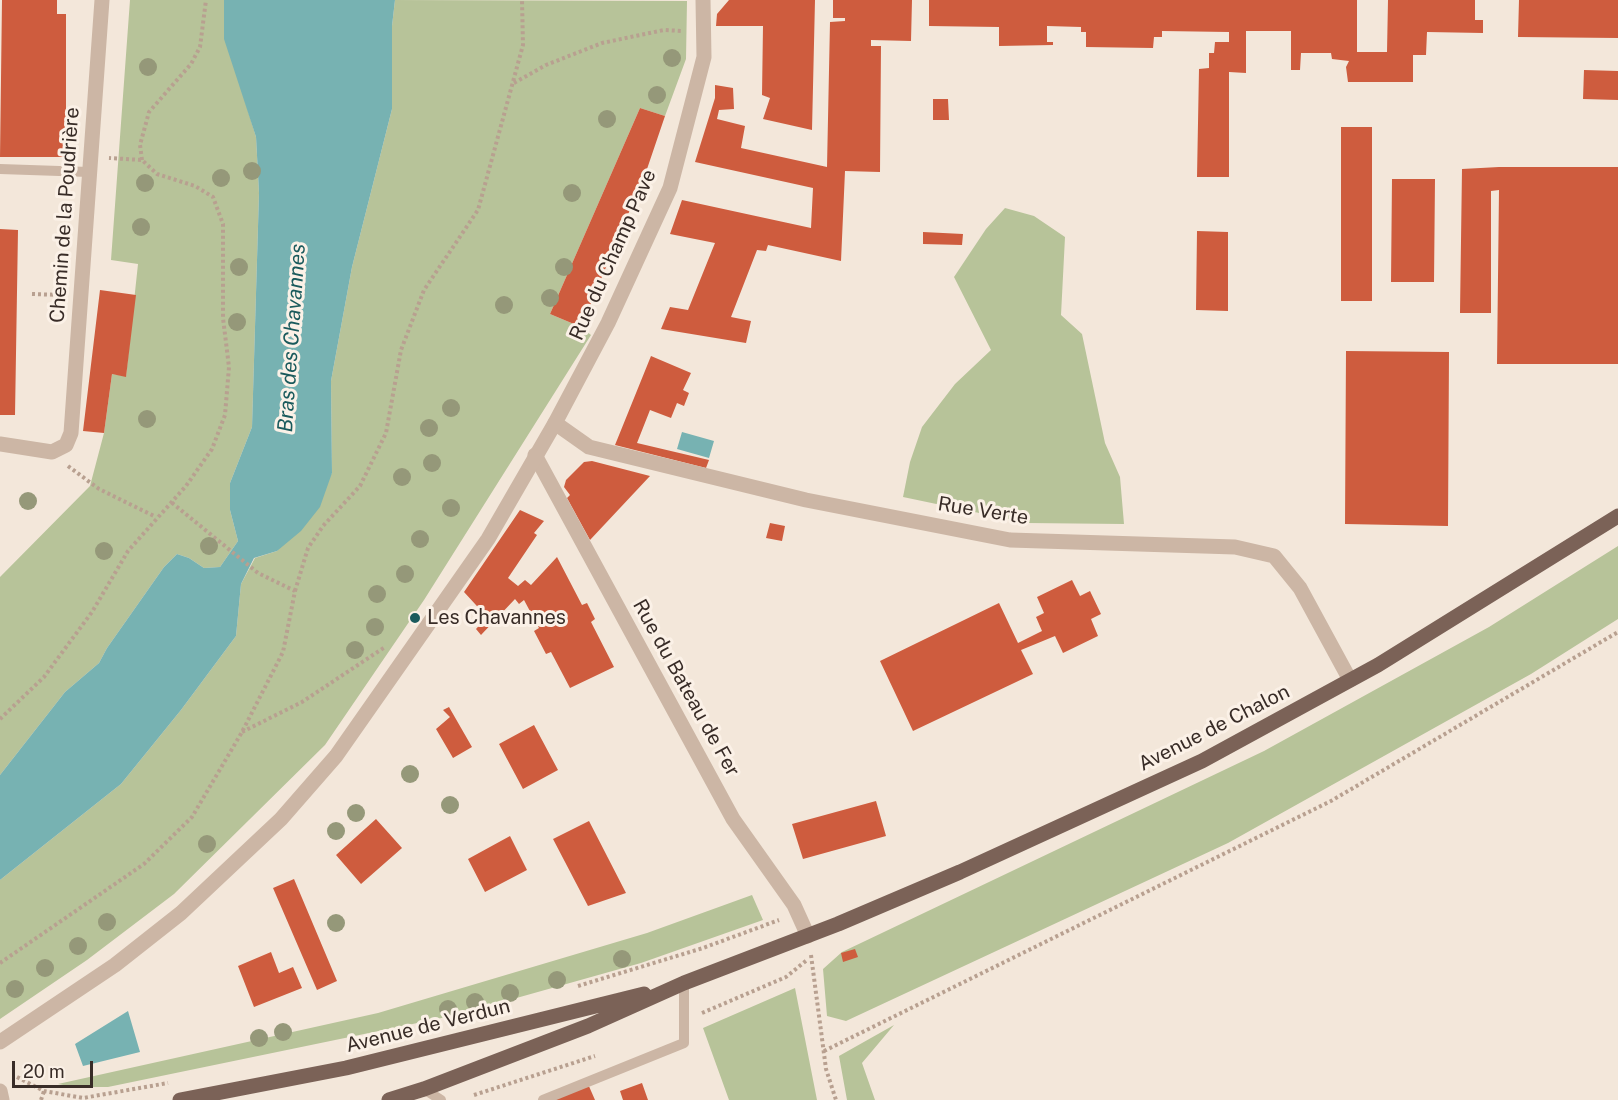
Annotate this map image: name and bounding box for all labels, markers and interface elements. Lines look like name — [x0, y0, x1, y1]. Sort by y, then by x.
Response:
street label: Chemin de la Poudrière — [45, 106, 85, 324]
street label: Rue du Champ Pave — [565, 166, 661, 344]
water label: Bras des Chavannes — [273, 243, 311, 433]
street label: Rue Verte — [936, 492, 1030, 530]
street label: Rue du Bateau de Fer — [627, 595, 745, 781]
place label: Les Chavannes — [427, 606, 566, 630]
marker: Les Chavannes — [408, 611, 422, 625]
street label: Avenue de Chalon — [1134, 680, 1294, 776]
street label: Avenue de Verdun — [343, 994, 513, 1058]
scale bar — [15, 1049, 96, 1087]
text: 20 m — [23, 1061, 65, 1082]

